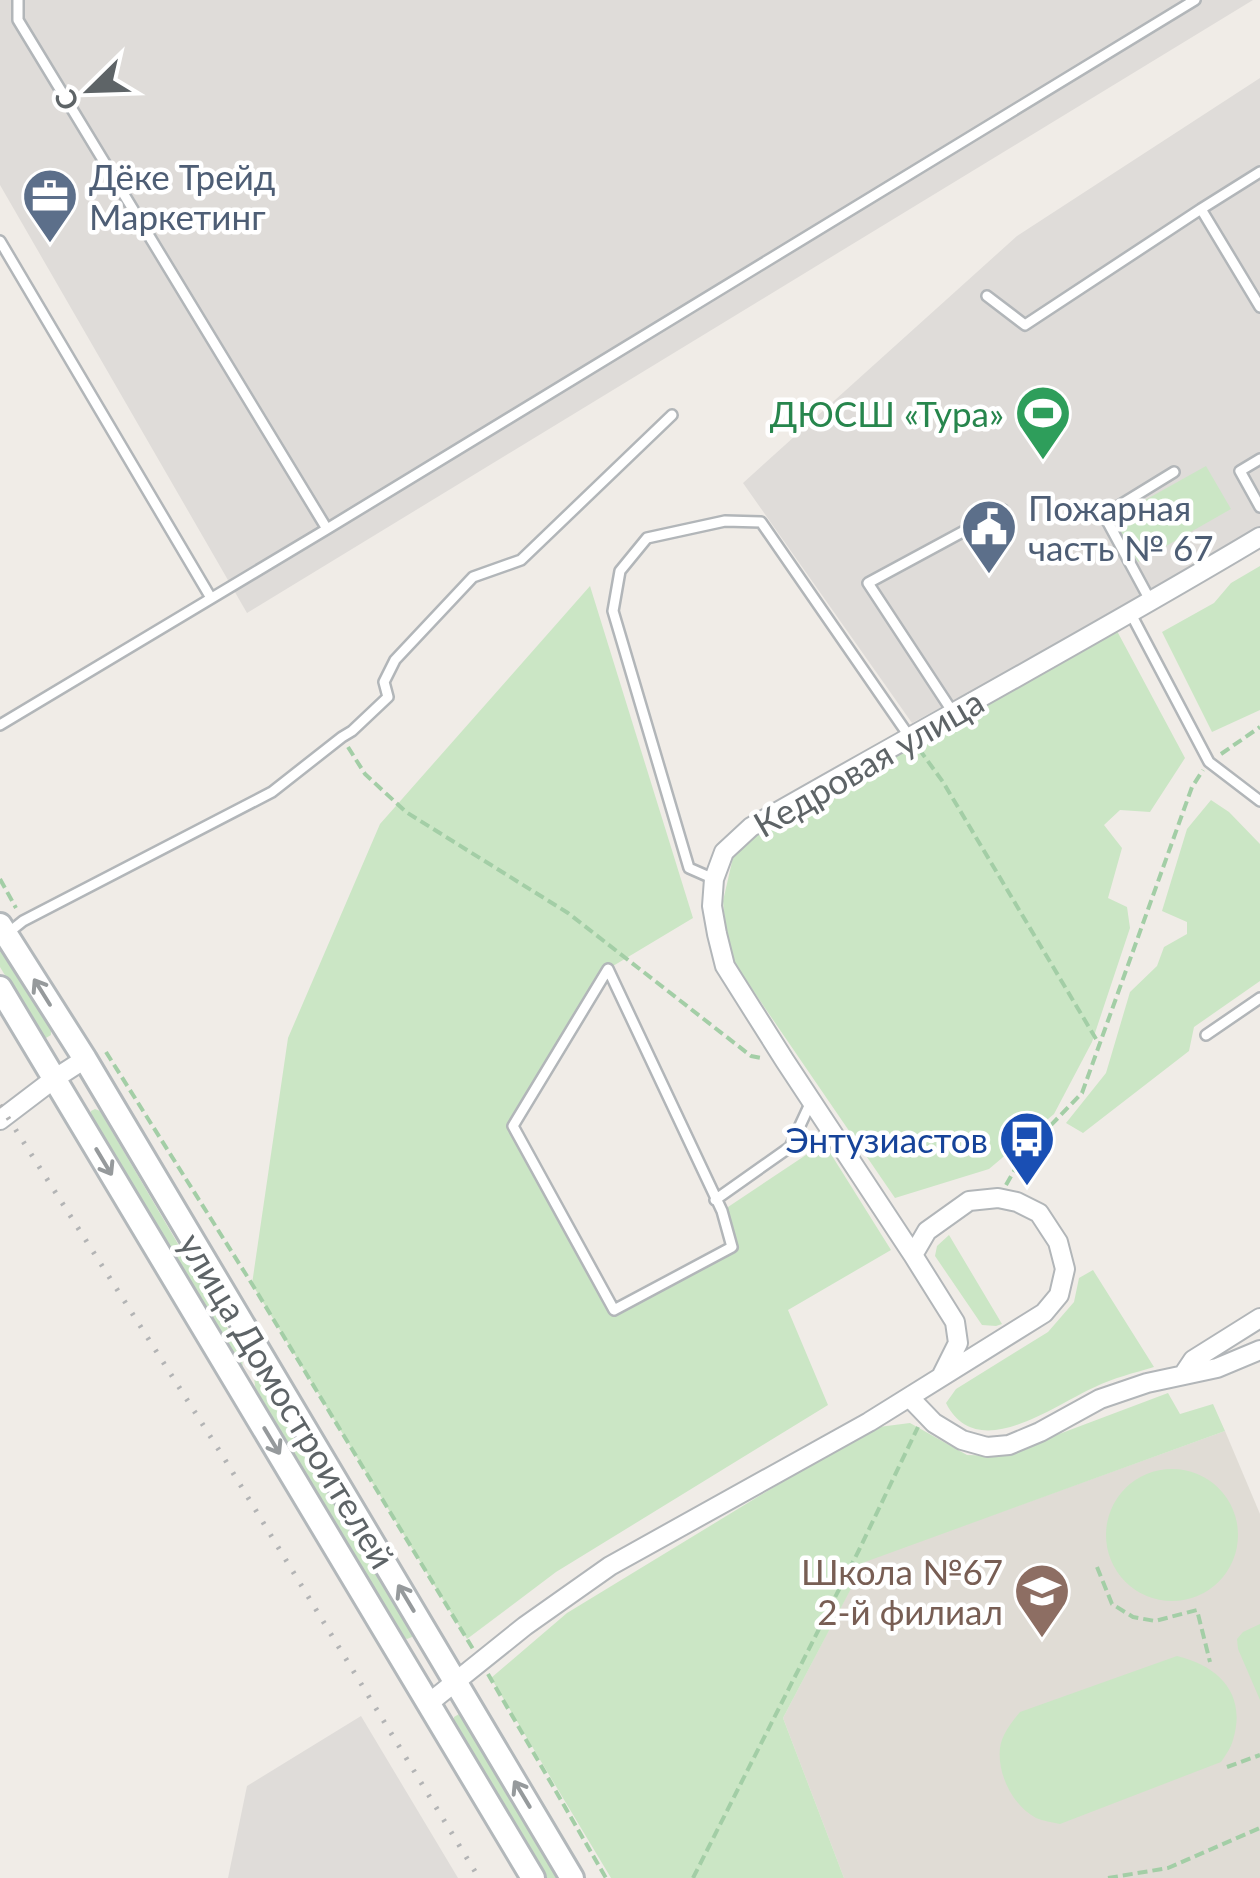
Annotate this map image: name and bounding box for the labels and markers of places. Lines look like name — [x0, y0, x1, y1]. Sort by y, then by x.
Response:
place label: Дёке Трейд Маркетинг — [89, 155, 275, 237]
office icon: Дёке Трейд Маркетинг — [20, 166, 80, 245]
sports icon: ДЮСШ «Тура» — [1013, 383, 1073, 462]
place label: ДЮСШ «Тура» — [770, 392, 1004, 434]
place label: Пожарная часть № 67 — [1028, 486, 1214, 568]
public building icon: Пожарная часть № 67 — [959, 497, 1019, 576]
bus stop icon: Энтузиастов — [997, 1109, 1057, 1188]
place label: Энтузиастов — [785, 1118, 988, 1160]
place label: Школа №67 2-й филиал — [801, 1550, 1003, 1632]
school or university icon: Школа №67 2-й филиал — [1012, 1561, 1072, 1640]

